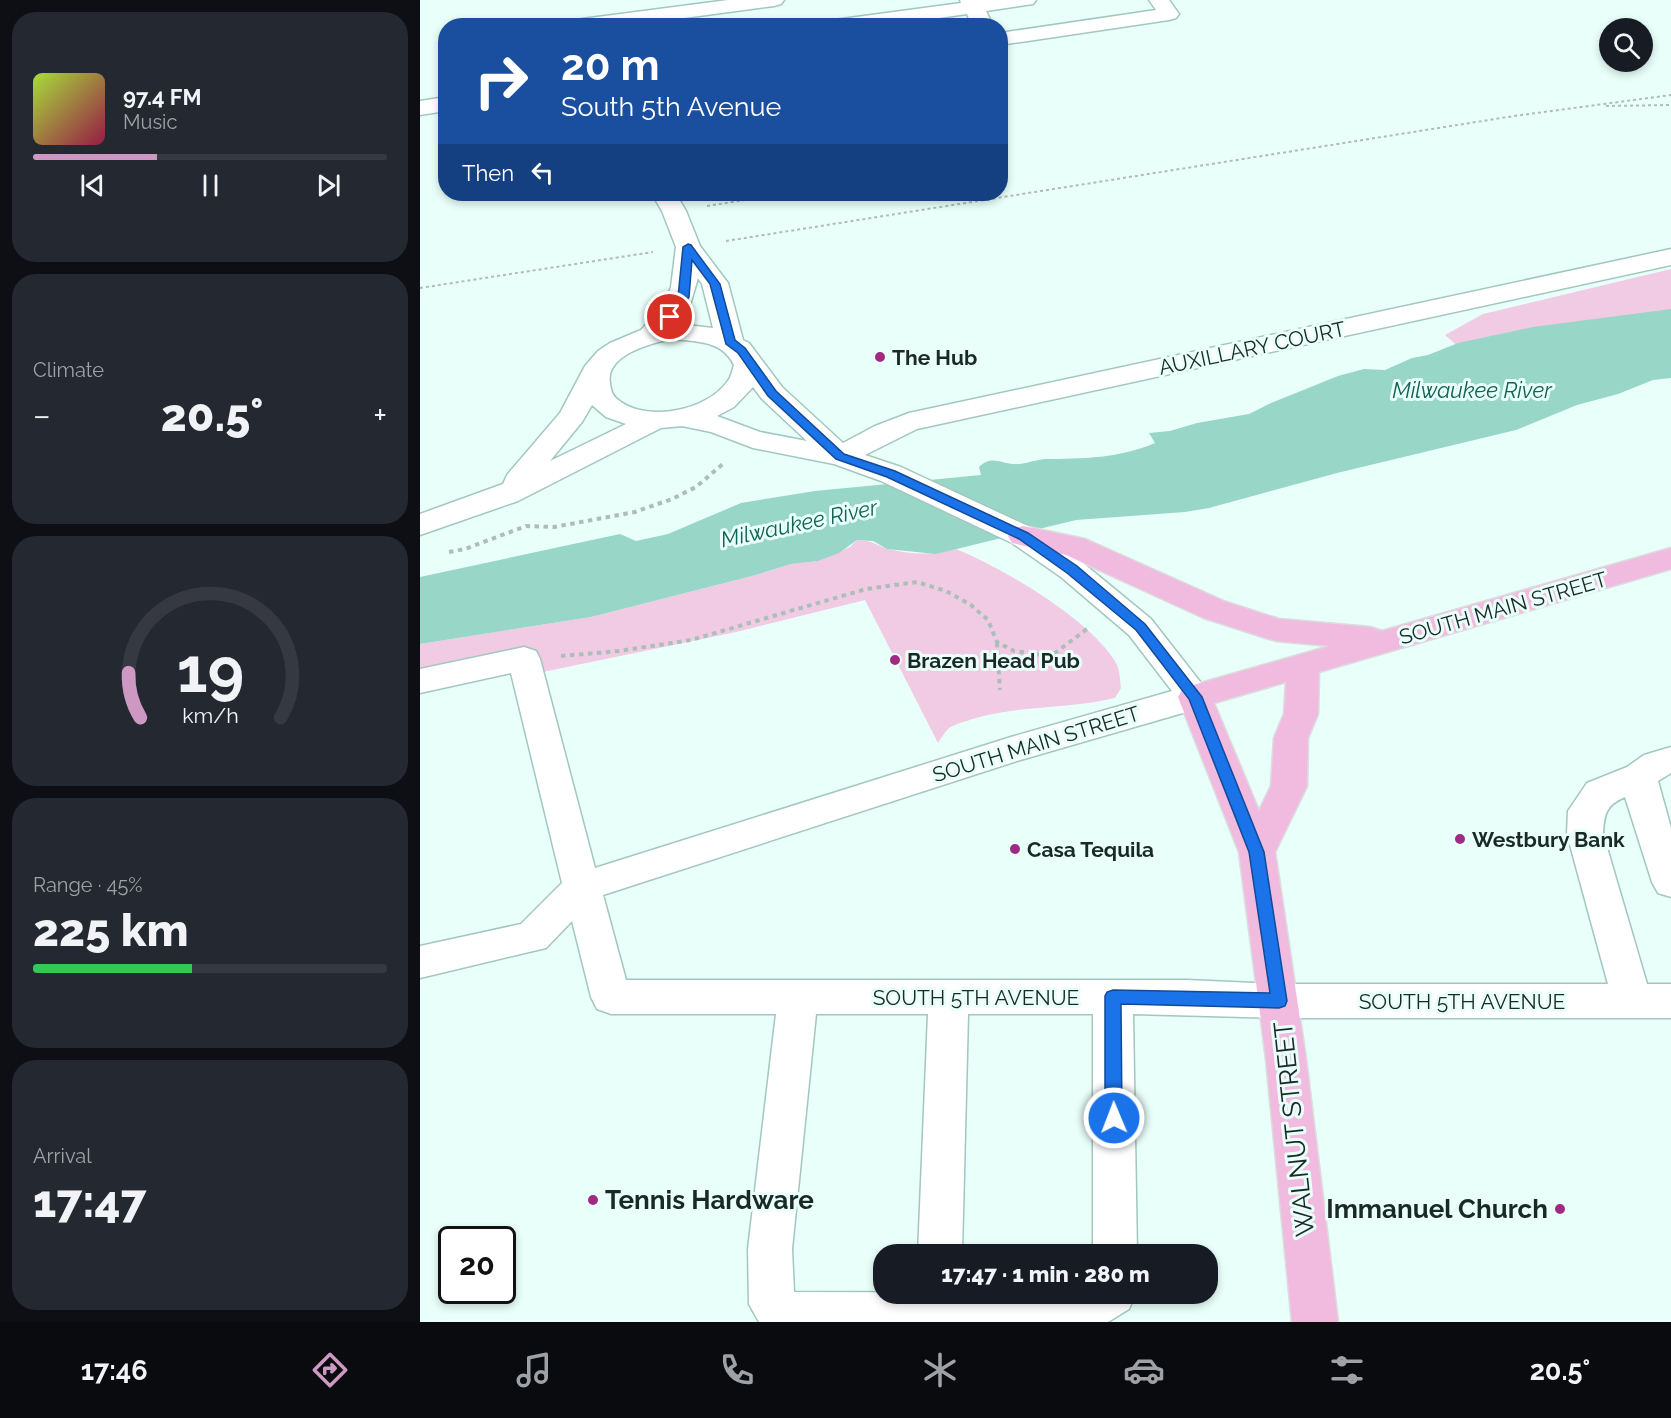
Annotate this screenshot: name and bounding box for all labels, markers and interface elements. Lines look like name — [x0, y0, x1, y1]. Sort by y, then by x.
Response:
map controls — [1599, 18, 1653, 72]
button: search — [1599, 18, 1653, 72]
text: 20 m — [561, 41, 660, 90]
icon: right — [462, 42, 540, 120]
text: 97.4 FM — [123, 84, 202, 110]
text: South 5th Avenue — [561, 91, 781, 122]
text: Music — [123, 110, 177, 134]
icon: left — [526, 156, 559, 189]
text: Then — [462, 160, 514, 186]
icon: previous — [76, 169, 109, 202]
icon: pause — [194, 169, 227, 202]
icon: next — [312, 169, 345, 202]
pin — [644, 291, 695, 342]
icon: arrive — [653, 300, 686, 333]
street label: AUXILLARY COURT — [1156, 316, 1348, 380]
place label: The Hub — [892, 345, 977, 370]
marker: The Hub — [873, 350, 887, 364]
text: Climate — [33, 358, 104, 382]
water label: Milwaukee River — [1392, 377, 1553, 403]
text: 20.5° — [161, 389, 263, 442]
text: − — [33, 396, 51, 435]
text: + — [373, 396, 387, 435]
water label: Milwaukee River — [718, 493, 881, 552]
street label: SOUTH MAIN STREET — [1396, 566, 1610, 650]
text: 19 — [176, 633, 244, 707]
place label: Brazen Head Pub — [907, 648, 1080, 673]
marker: Brazen Head Pub — [888, 653, 902, 667]
street label: SOUTH MAIN STREET — [930, 701, 1143, 787]
text: km/h — [182, 703, 238, 728]
place label: Westbury Bank — [1472, 827, 1625, 852]
marker: Westbury Bank — [1453, 832, 1467, 846]
place label: Casa Tequila — [1027, 837, 1154, 862]
marker: Casa Tequila — [1008, 842, 1022, 856]
text: Range · 45% — [33, 873, 143, 897]
text: 225 km — [33, 904, 188, 957]
street label: SOUTH 5TH AVENUE — [873, 985, 1079, 1010]
street label: SOUTH 5TH AVENUE — [1359, 989, 1565, 1014]
street label: WALNUT STREET — [1268, 1020, 1320, 1238]
position arrow — [1082, 1086, 1146, 1150]
text: Arrival — [33, 1144, 92, 1168]
text: 17:47 — [33, 1175, 147, 1228]
place label: Tennis Hardware — [605, 1185, 814, 1215]
marker: Tennis Hardware — [586, 1193, 600, 1207]
place label: Immanuel Church — [1326, 1194, 1548, 1224]
marker: Immanuel Church — [1553, 1202, 1567, 1216]
speed limit sign: 20 — [438, 1226, 516, 1304]
text: 17:47 · 1 min · 280 m — [941, 1261, 1150, 1287]
icon: directions — [309, 1349, 351, 1391]
icon: music — [513, 1349, 555, 1391]
icon: phone — [716, 1349, 758, 1391]
icon: climate — [919, 1349, 961, 1391]
icon: car — [1123, 1349, 1165, 1391]
icon: filters — [1326, 1349, 1368, 1391]
text: 17:46 — [81, 1355, 148, 1386]
text: 20.5° — [1530, 1355, 1590, 1386]

